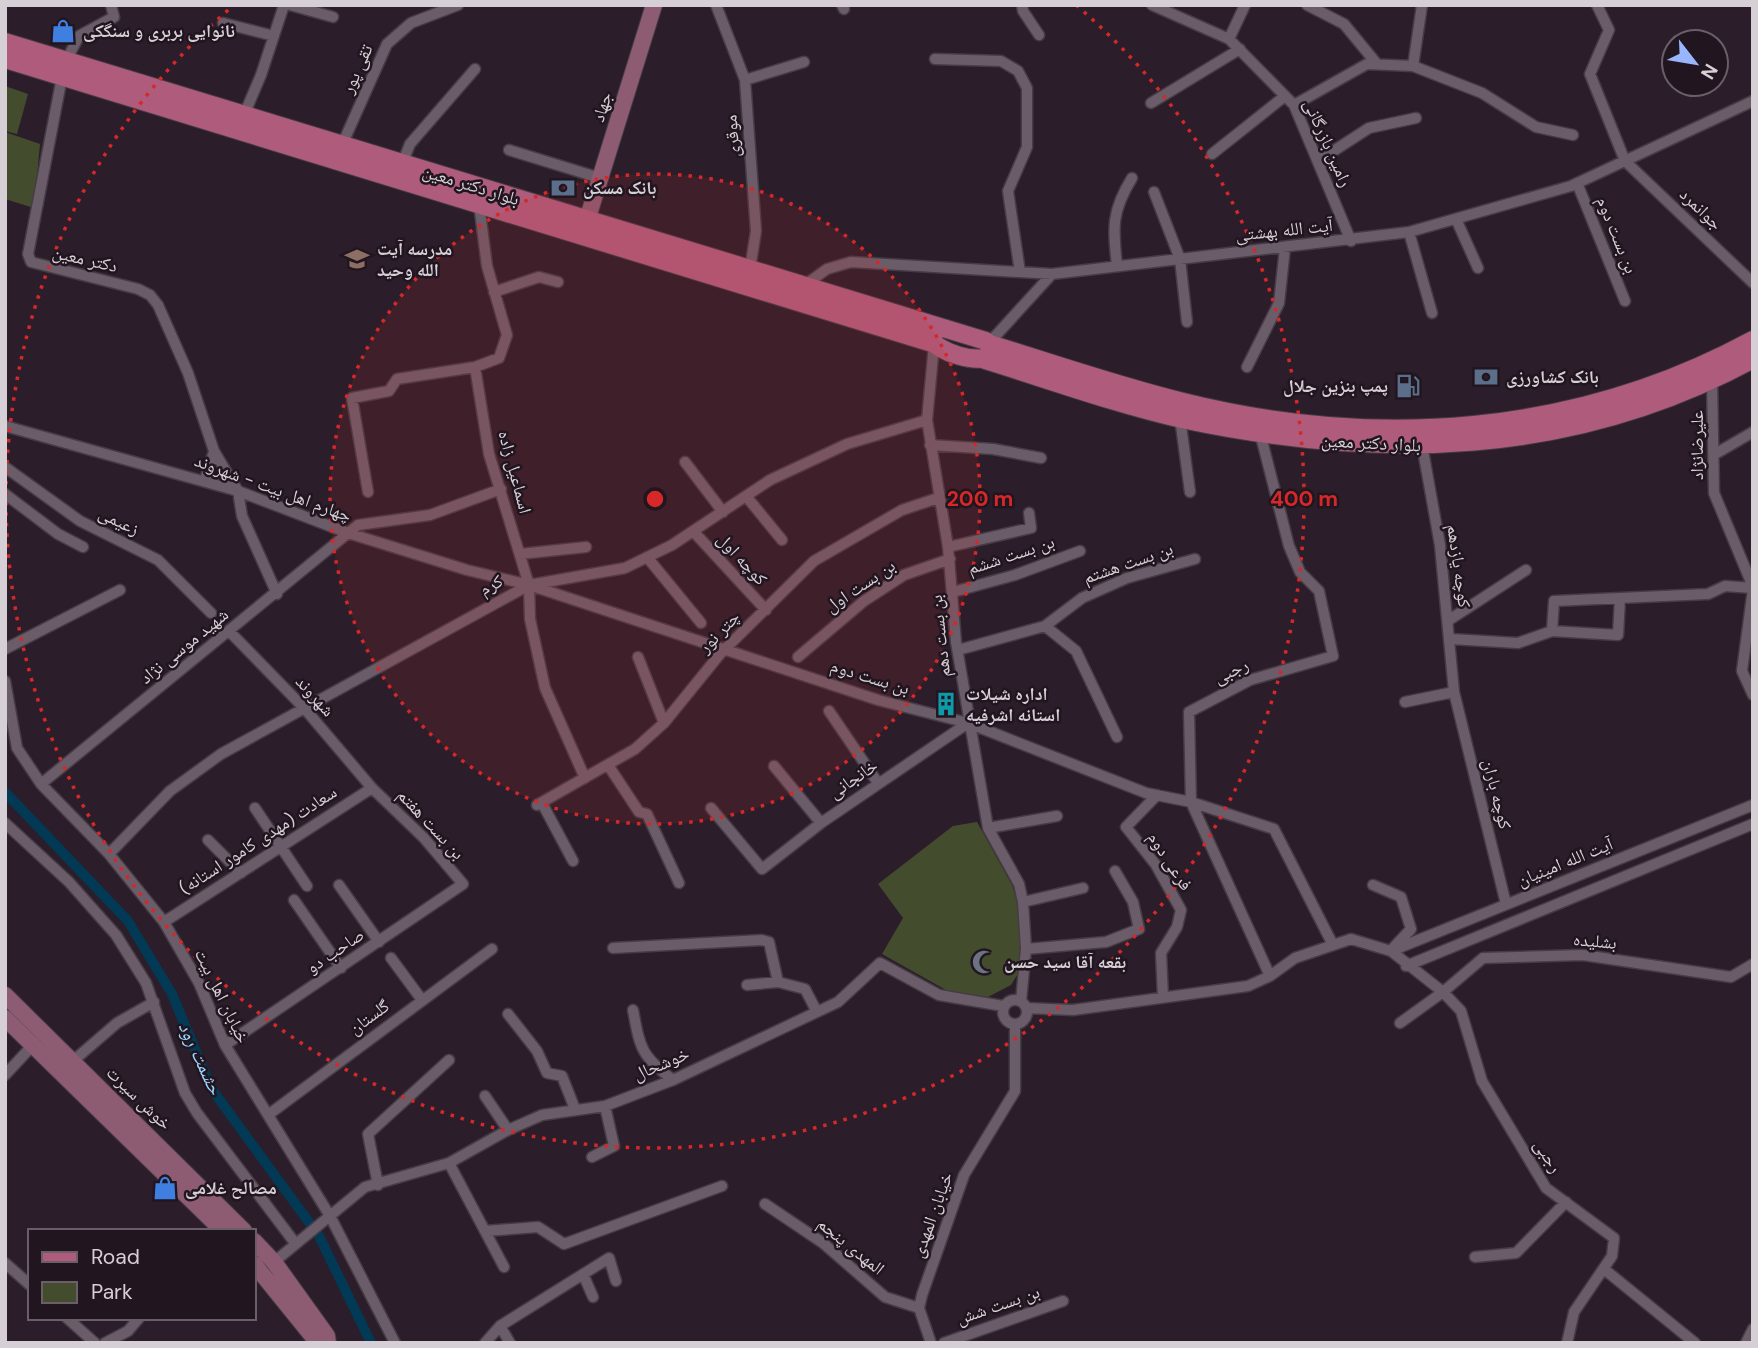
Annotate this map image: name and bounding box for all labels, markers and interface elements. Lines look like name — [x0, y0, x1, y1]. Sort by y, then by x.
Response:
shop icon: نانوایی بربری و سنگکی — [49, 17, 77, 45]
place label: نانوایی بربری و سنگکی — [83, 19, 235, 43]
north arrow — [1660, 28, 1730, 98]
street label: تقی پور — [335, 40, 379, 98]
text: N — [1695, 59, 1723, 84]
street label: جهاد — [586, 89, 618, 125]
street label: رامین بازرگانی — [1298, 95, 1358, 191]
street label: موقری — [719, 114, 745, 158]
street label: بلوار دکتر معین — [420, 159, 522, 211]
bank icon: بانک مسکن — [549, 174, 577, 202]
place label: بانک مسکن — [583, 176, 656, 200]
street label: جوانمرد — [1674, 183, 1728, 235]
street label: بن بست دوم — [1591, 193, 1643, 277]
street label: آیت الله بهشتی — [1234, 213, 1334, 247]
place label: مدرسه آیت الله وحید — [377, 237, 452, 282]
street label: دکتر معین — [50, 240, 120, 278]
school or university icon: مدرسه آیت الله وحید — [343, 245, 371, 273]
bank icon: بانک کشاورزی — [1472, 363, 1500, 391]
place label: بانک کشاورزی — [1506, 365, 1599, 389]
fuel station icon: پمپ بنزین جلال — [1394, 372, 1422, 400]
place label: پمپ بنزین جلال — [1283, 374, 1388, 398]
street label: علیرضانژاد — [1685, 410, 1709, 480]
street label: اسماعیل زاده — [492, 428, 538, 516]
street label: بلوار دکتر معین — [1320, 428, 1422, 458]
street label: چهارم اهل بیت - شهروند — [191, 448, 355, 528]
text: 200 m — [947, 485, 1013, 513]
text: 400 m — [1270, 485, 1338, 513]
centre of rings — [643, 487, 667, 511]
street label: زعیمی — [95, 501, 143, 541]
street label: کوچه یازدهم — [1441, 523, 1477, 610]
street label: کوچه اول — [712, 528, 773, 591]
street label: بن بست ششم — [965, 530, 1058, 580]
street label: بن بست هشتم — [1080, 536, 1176, 590]
street label: بن بست اول — [820, 554, 900, 618]
street label: کرم — [475, 569, 508, 601]
street label: بن بست دهم — [924, 594, 956, 678]
street label: شهید موسی نژاد — [134, 603, 234, 689]
street label: چتر نور — [692, 606, 745, 659]
street label: رجبی — [1210, 652, 1252, 689]
street label: بن بست دوم — [828, 654, 912, 700]
street label: شهروند — [290, 670, 340, 722]
place label: اداره شیلات استانه اشرفیه — [966, 682, 1060, 727]
building icon: اداره شیلات استانه اشرفیه — [932, 690, 960, 718]
street label: خانجانی — [824, 754, 882, 804]
street label: کوچه باران — [1477, 756, 1517, 832]
street label: سعادت (مهدی کامور استانه) — [174, 780, 342, 900]
street label: بن بست هفتم — [392, 783, 470, 865]
street label: فرعی دوم — [1142, 827, 1198, 895]
street label: آیت الله امینیان — [1514, 832, 1617, 892]
street label: صاحب دو — [301, 923, 369, 979]
street label: بشلیده — [1572, 927, 1618, 955]
street label: خیابان اهل بیت — [189, 945, 255, 1047]
mosque icon: بقعه آقا سید حسن — [970, 948, 998, 976]
place label: بقعه آقا سید حسن — [1004, 950, 1126, 974]
street label: گلستان — [344, 994, 395, 1040]
water label: حشمت رود — [173, 1018, 229, 1099]
street label: خوشحال — [629, 1041, 693, 1087]
street label: خوش سیرت — [101, 1061, 177, 1135]
street label: رجبی — [1528, 1134, 1568, 1178]
street label: خيابان المهدی — [905, 1169, 959, 1261]
shop icon: مصالح غلامی — [151, 1174, 179, 1202]
place label: مصالح غلامی — [185, 1176, 277, 1200]
street label: المهدی پنجم — [812, 1212, 890, 1280]
legend — [28, 1229, 256, 1320]
text: Road — [91, 1243, 140, 1271]
text: Park — [91, 1278, 133, 1306]
street label: بن بست شش — [953, 1280, 1043, 1330]

